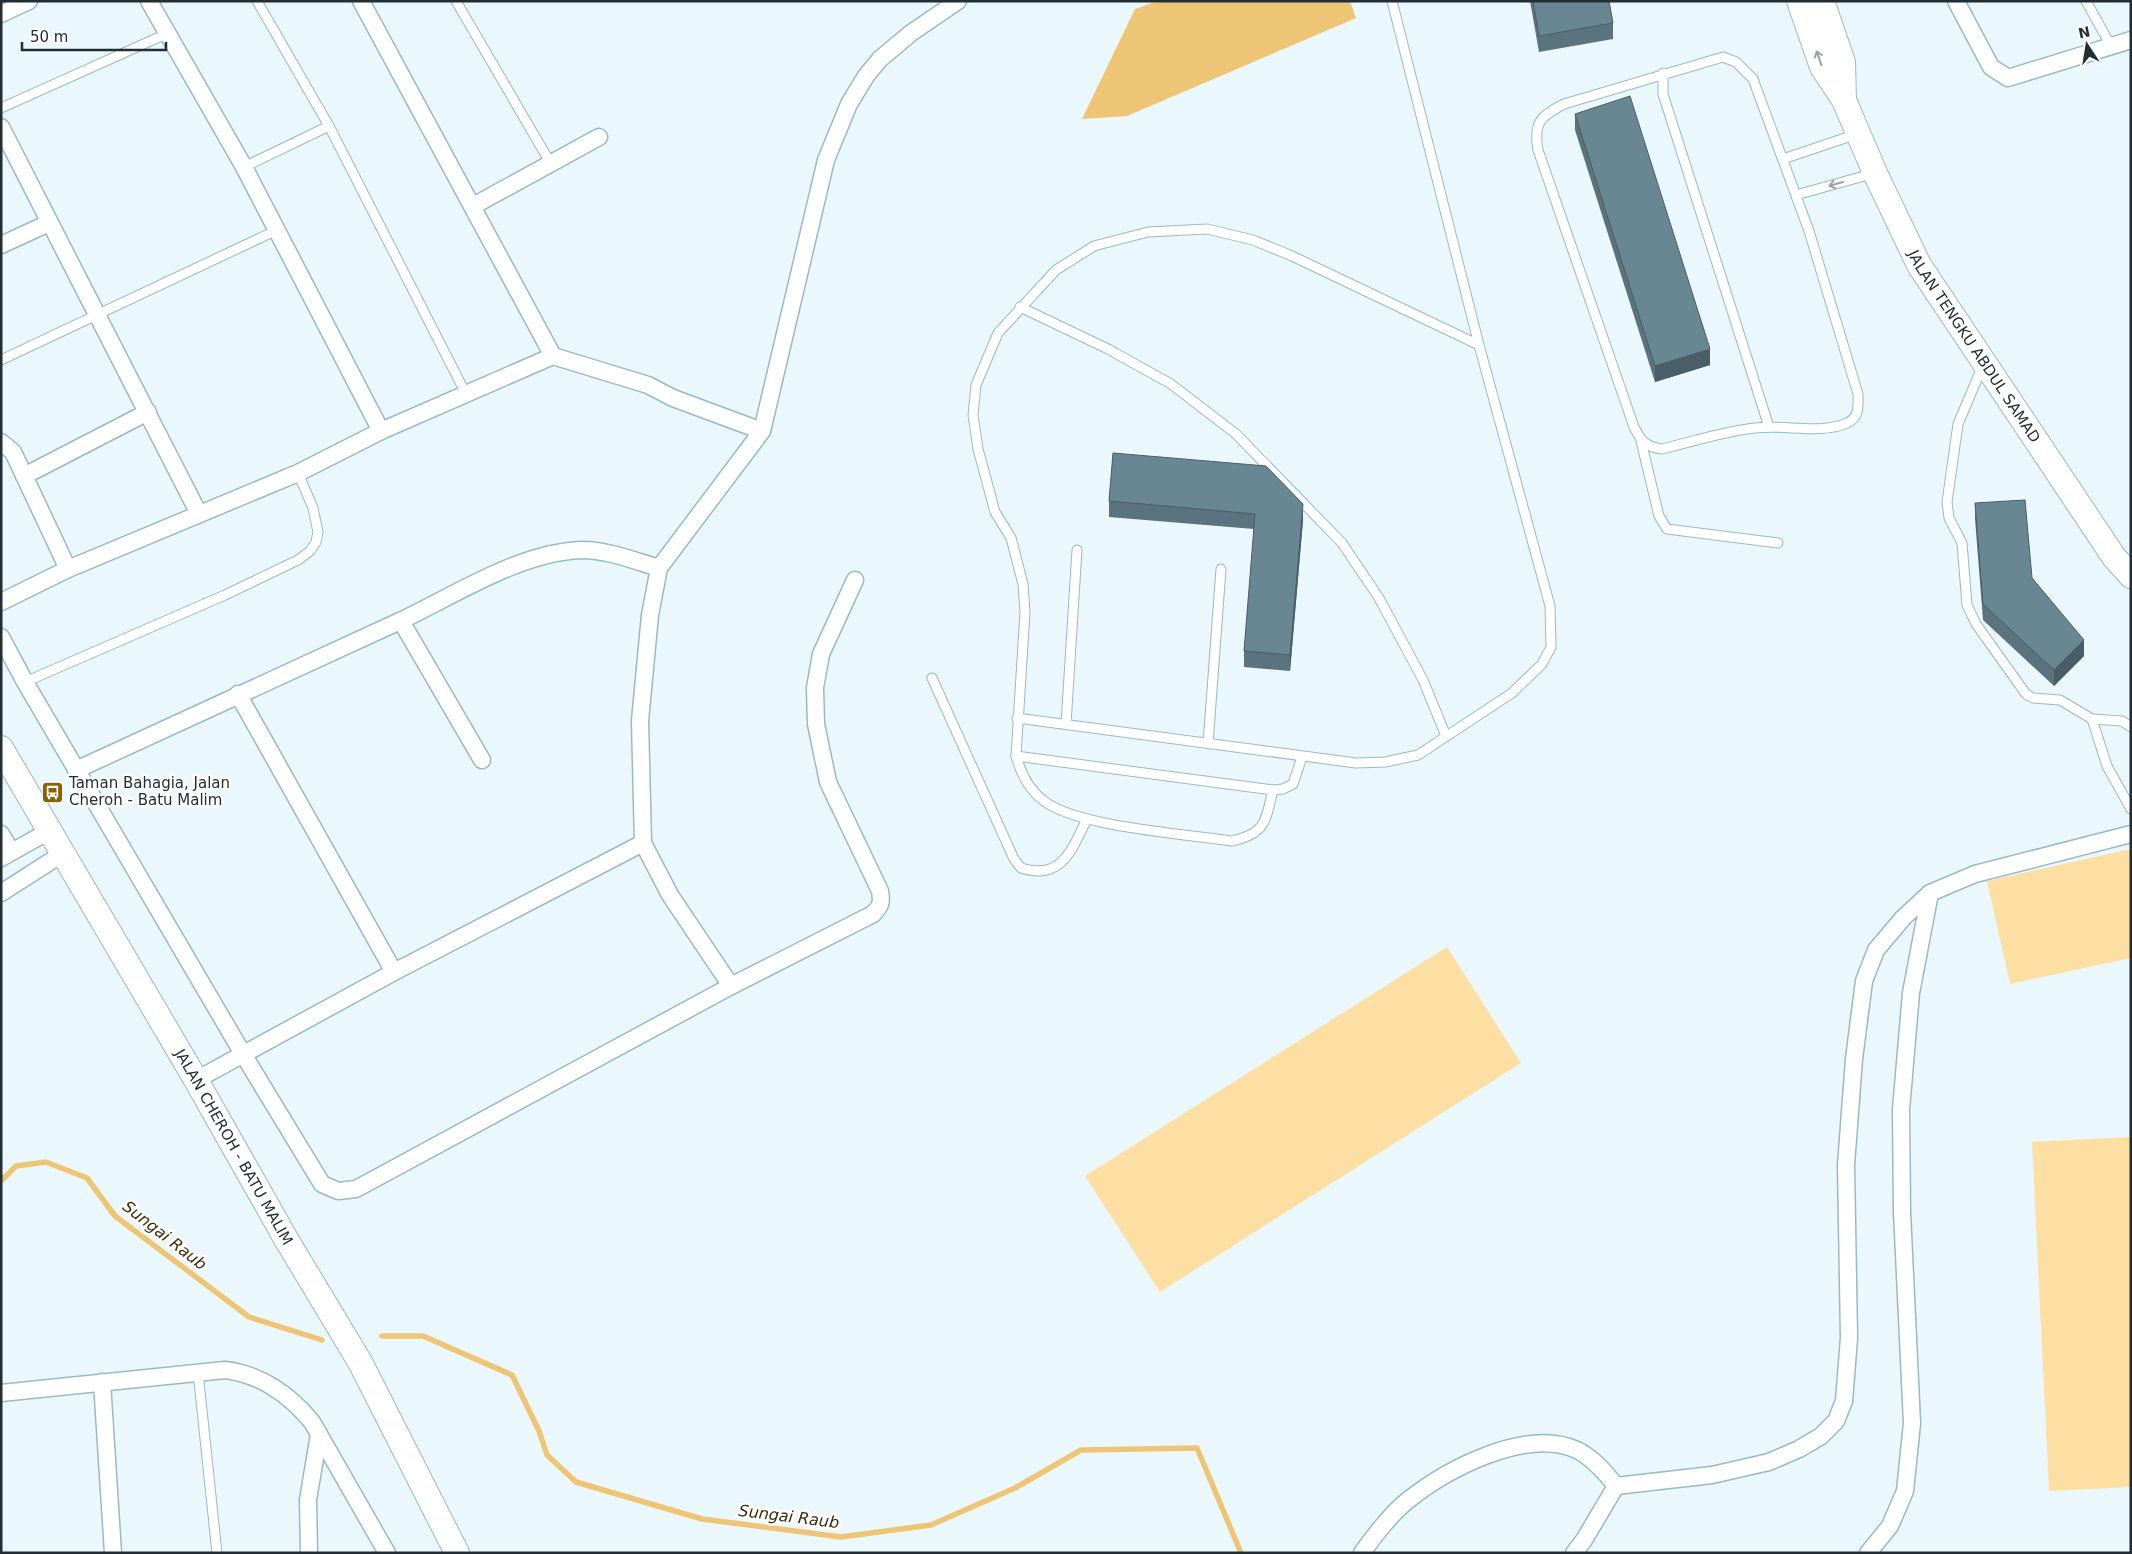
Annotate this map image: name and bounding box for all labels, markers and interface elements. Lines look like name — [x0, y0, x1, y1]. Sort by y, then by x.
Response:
scale bar — [22, 20, 166, 52]
north arrow — [2062, 20, 2112, 70]
text: N — [2077, 23, 2092, 41]
text: 50 m — [30, 28, 68, 46]
one-way arrow — [1814, 51, 1823, 67]
one-way arrow — [1828, 180, 1844, 190]
street label: JALAN TENGKU ABDUL SAMAD — [1904, 246, 2044, 446]
place label: Taman Bahagia, Jalan Cheroh - Batu Malim — [68, 774, 230, 809]
bus stop icon: Taman Bahagia, Jalan Cheroh - Batu Malim — [41, 780, 65, 804]
street label: JALAN CHEROH - BATU MALIM — [170, 1045, 297, 1248]
water label: Sungai Raub — [119, 1197, 210, 1274]
water label: Sungai Raub — [738, 1501, 840, 1532]

